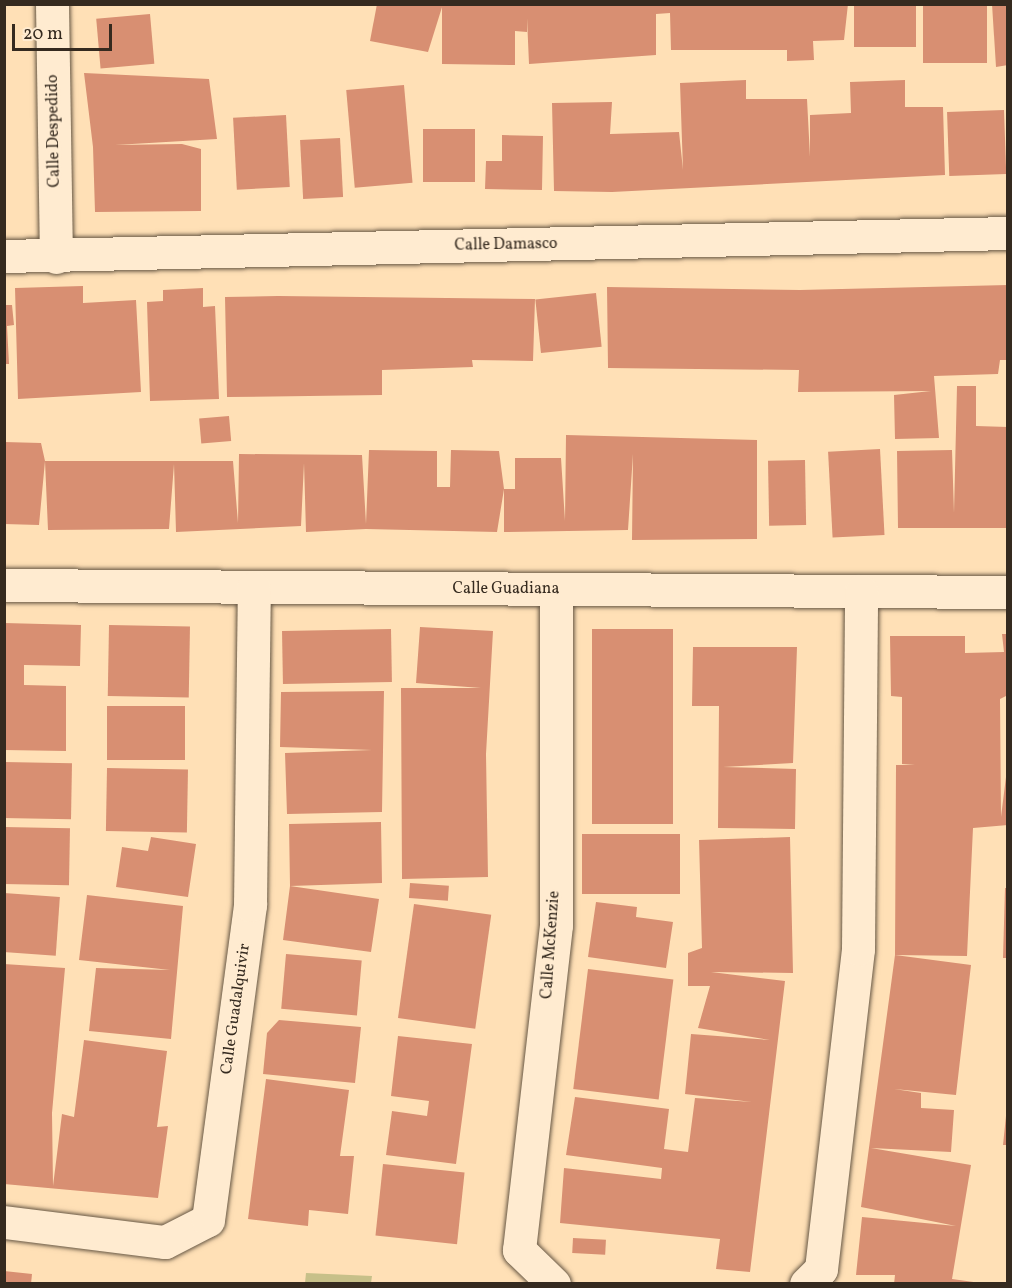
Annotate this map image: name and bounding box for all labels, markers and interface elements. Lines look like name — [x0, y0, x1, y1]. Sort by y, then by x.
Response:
scale bar — [15, 12, 116, 50]
text: 20 m — [23, 22, 63, 47]
street label: Calle Despedido — [43, 74, 65, 188]
street label: Calle Damasco — [454, 235, 558, 255]
street label: Calle Guadiana — [453, 579, 559, 599]
street label: Calle McKenzie — [538, 890, 564, 1000]
street label: Calle Guadalquivir — [217, 942, 255, 1076]

